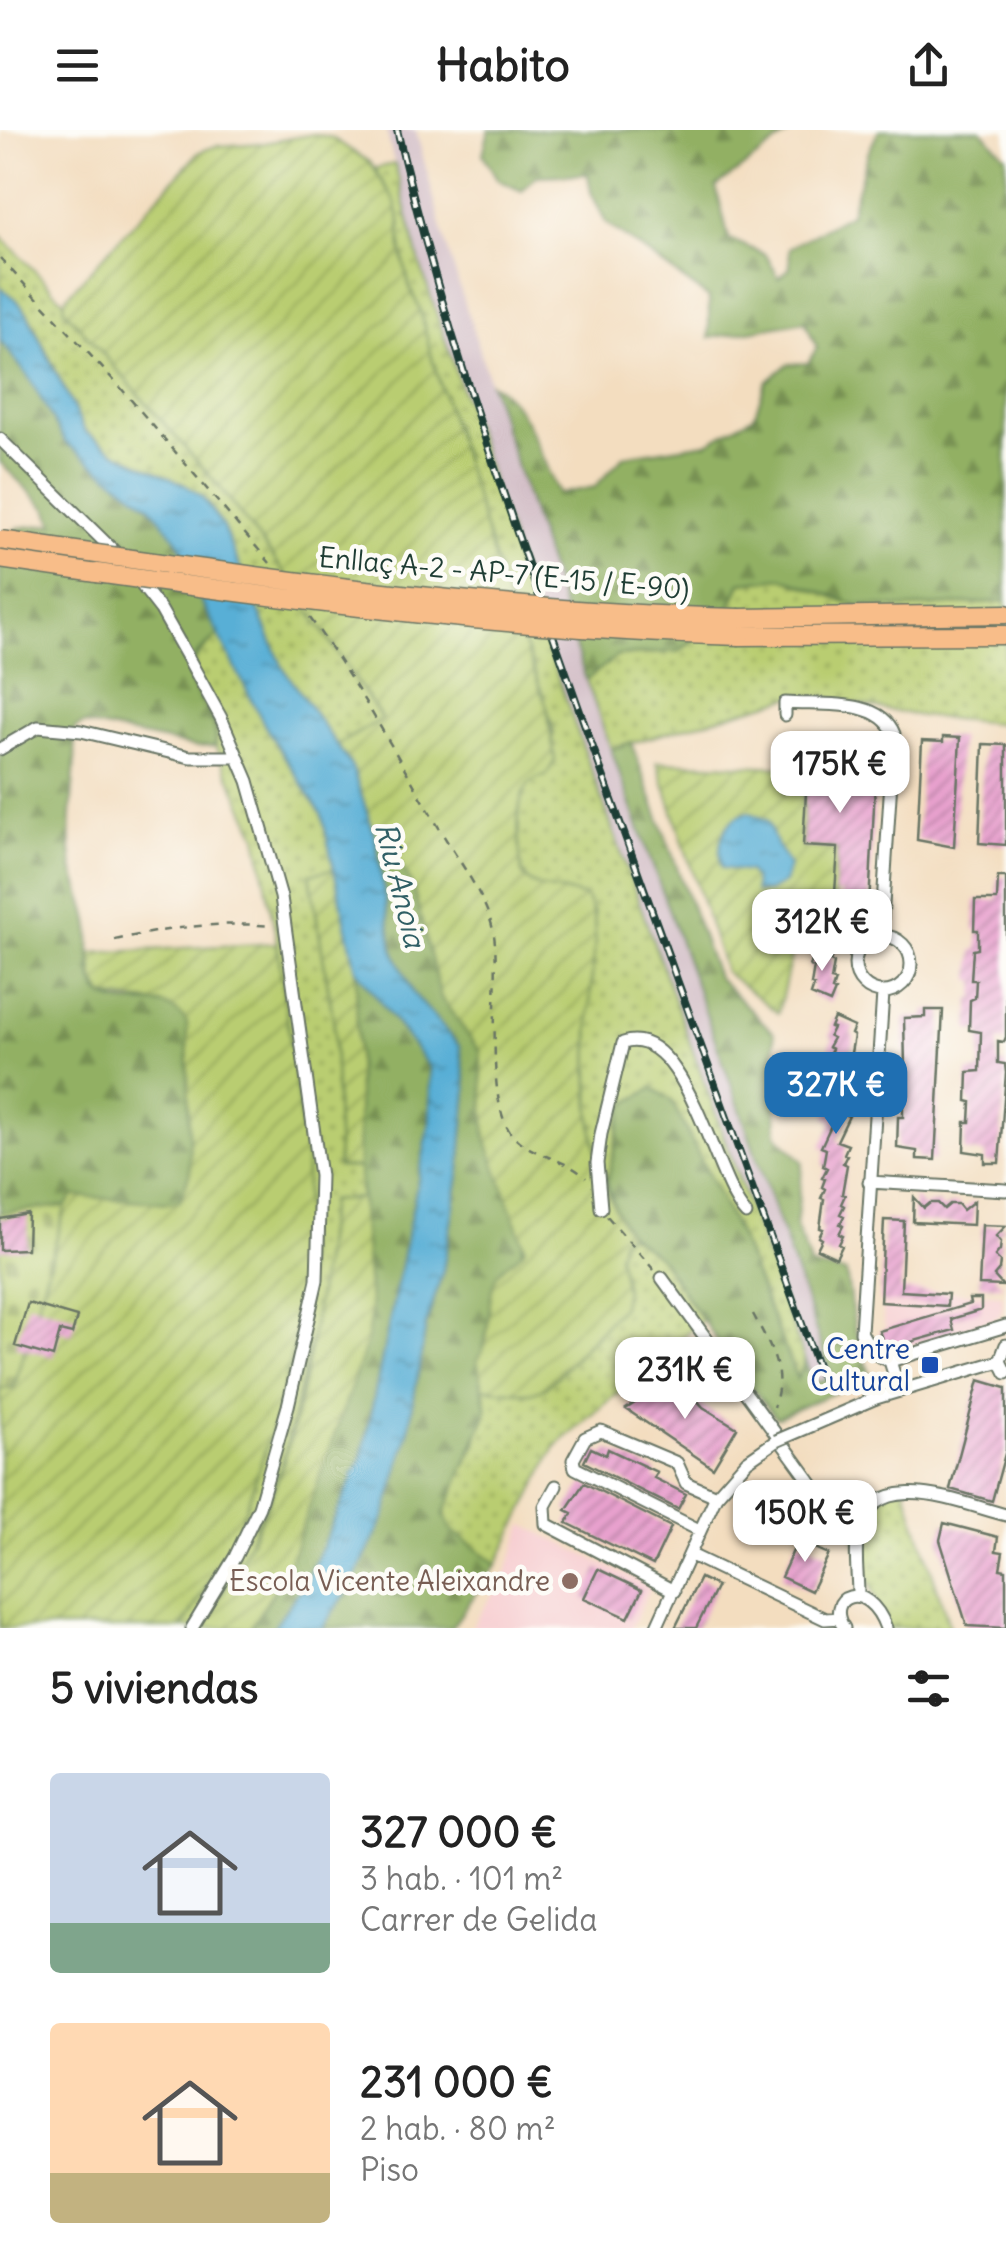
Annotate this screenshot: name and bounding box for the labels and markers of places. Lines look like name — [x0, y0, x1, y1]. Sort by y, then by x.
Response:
pin: 175K € — [759, 731, 921, 816]
pin: 312K € — [741, 889, 903, 974]
pin: 327K € — [755, 1052, 917, 1137]
place label: Centre Cultural — [810, 1331, 910, 1399]
pin: 231K € — [604, 1337, 766, 1422]
marker: Centre Cultural — [919, 1354, 941, 1376]
pin: 150K € — [724, 1480, 886, 1565]
place label: Escola Vicente Aleixandre — [229, 1563, 550, 1599]
marker: Escola Vicente Aleixandre — [559, 1570, 581, 1592]

